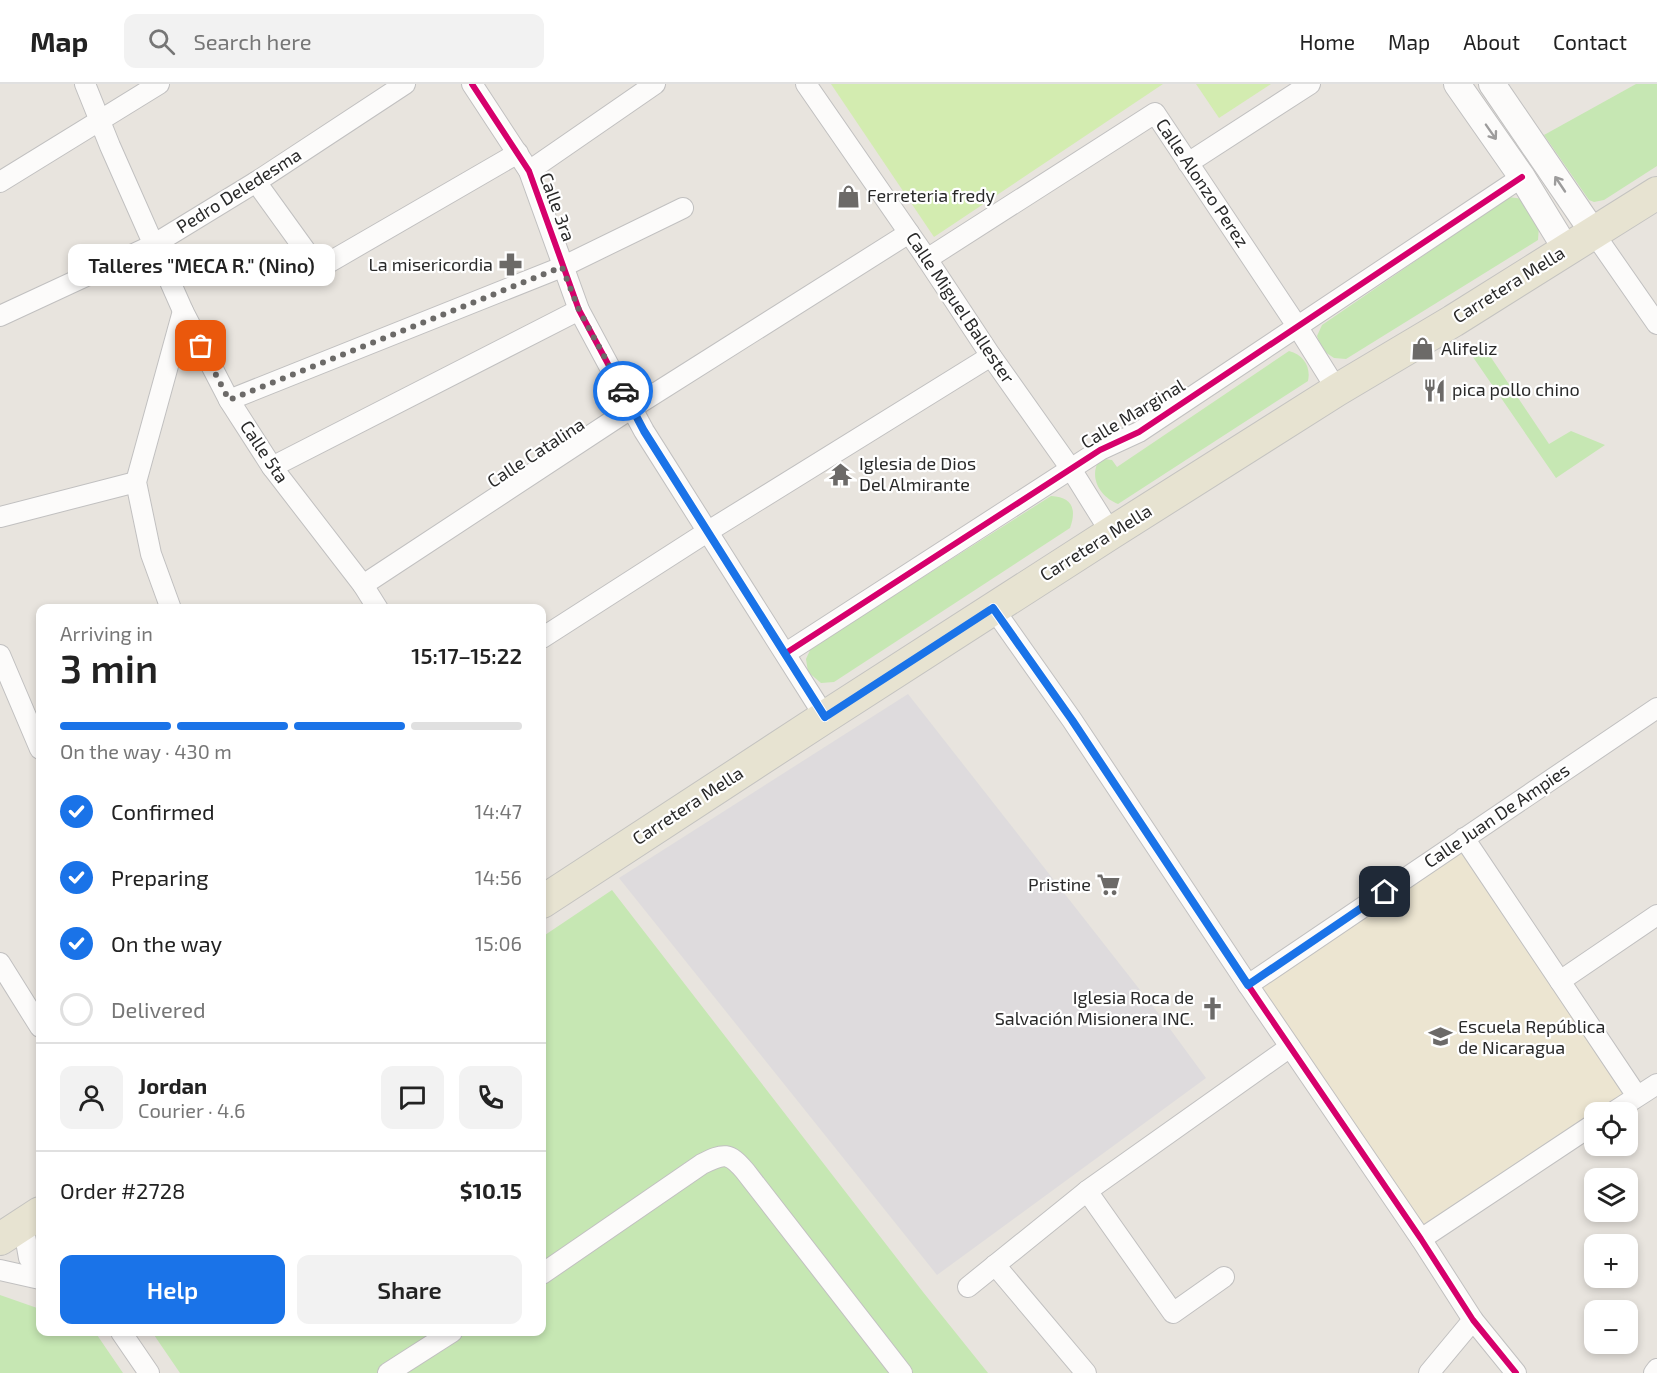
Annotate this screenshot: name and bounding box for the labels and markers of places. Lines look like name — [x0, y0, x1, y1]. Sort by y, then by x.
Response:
shop icon: Ferreteria fredy — [836, 183, 862, 209]
place label: Ferreteria fredy — [867, 184, 996, 206]
callout: Talleres "MECA R." (Nino) — [68, 244, 334, 286]
pharmacy icon: La misericordia — [498, 252, 524, 278]
place label: La misericordia — [369, 253, 493, 275]
pin — [175, 320, 226, 371]
shop icon: Alifeliz — [1410, 336, 1436, 362]
place label: Alifeliz — [1441, 337, 1497, 359]
restaurant icon: pica pollo chino — [1421, 377, 1447, 403]
place label: pica pollo chino — [1452, 378, 1580, 400]
place label: Iglesia de Dios Del Almirante — [859, 452, 976, 495]
temple icon: Iglesia de Dios Del Almirante — [828, 461, 854, 487]
pin — [1359, 866, 1410, 917]
supermarket icon: Pristine — [1096, 872, 1122, 898]
place label: Pristine — [1028, 873, 1091, 895]
place label: Iglesia Roca de Salvación Misionera INC. — [995, 986, 1194, 1029]
church icon: Iglesia Roca de Salvación Misionera INC. — [1199, 995, 1225, 1021]
place label: Escuela República de Nicaragua — [1458, 1015, 1605, 1058]
school or university icon: Escuela República de Nicaragua — [1427, 1024, 1453, 1050]

